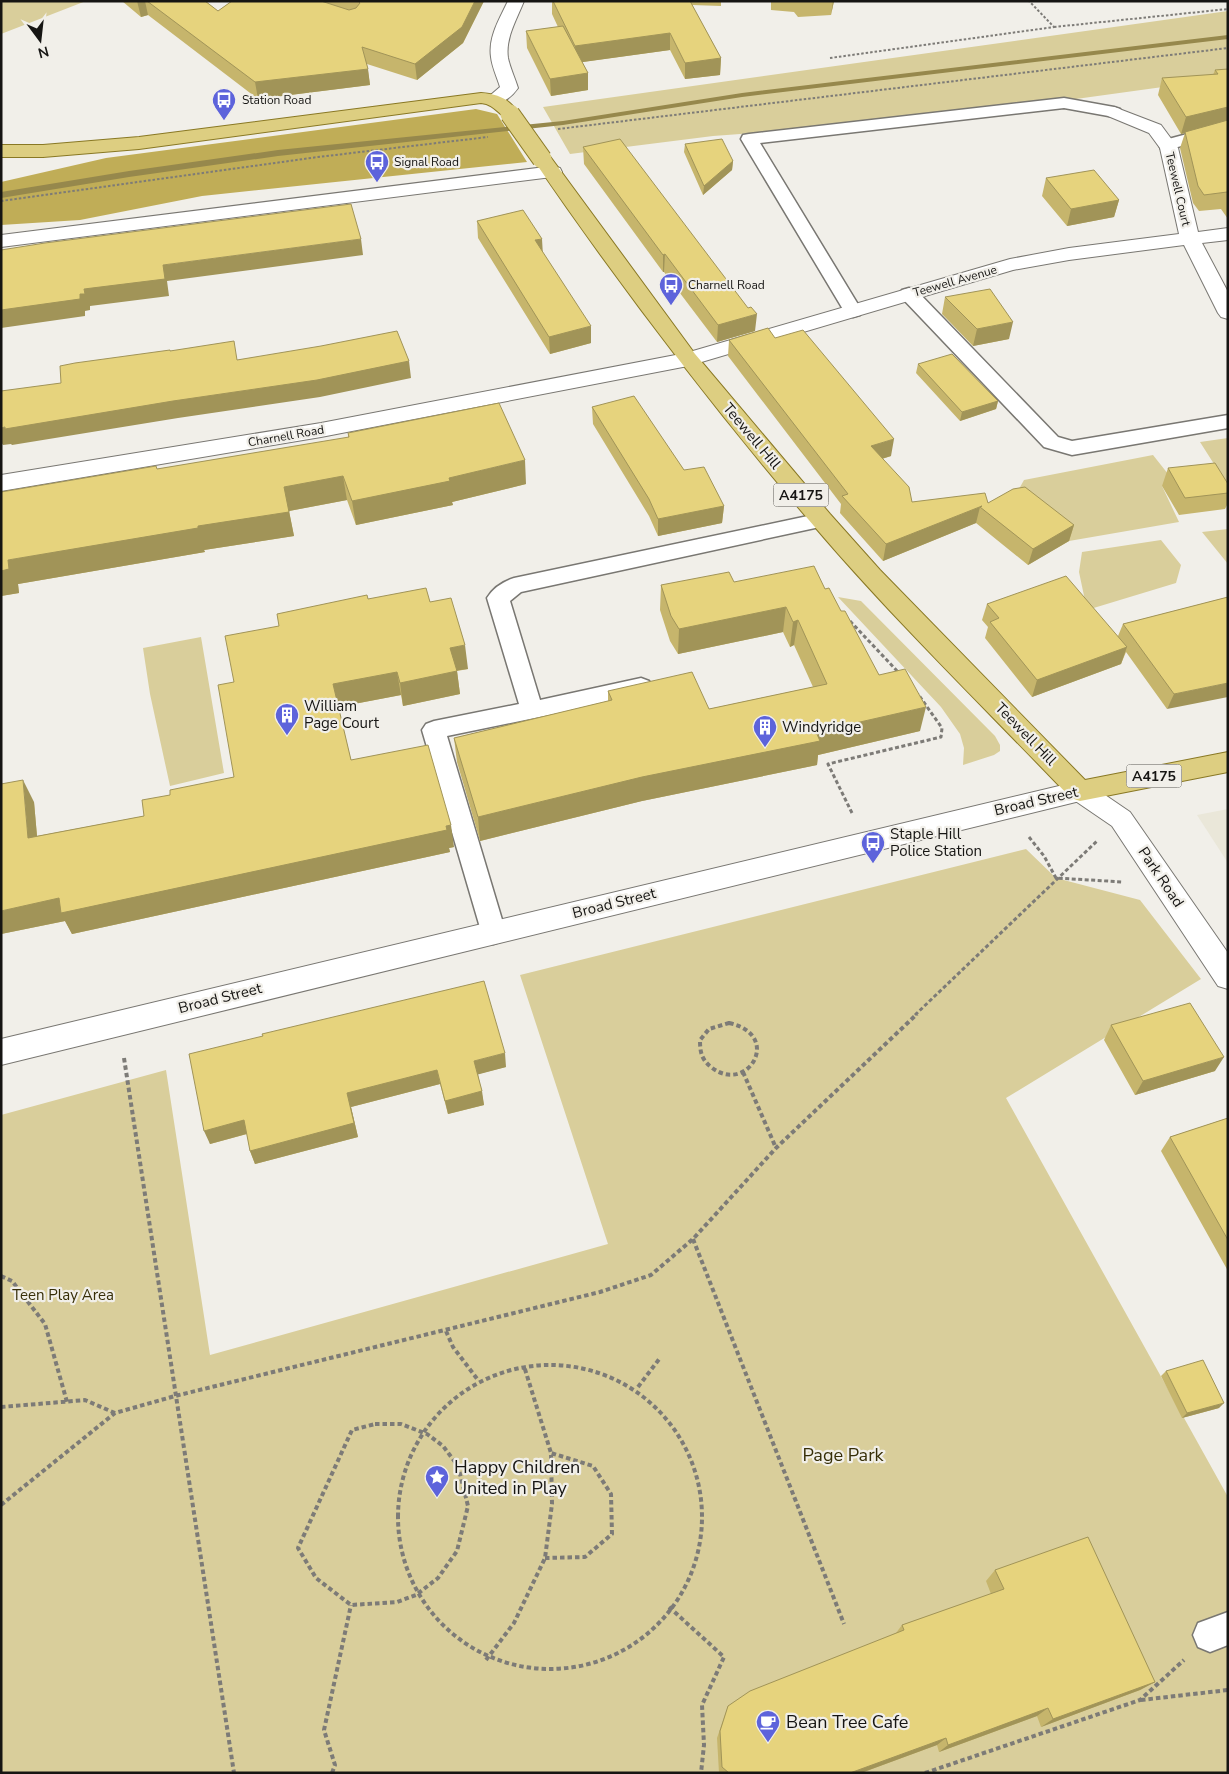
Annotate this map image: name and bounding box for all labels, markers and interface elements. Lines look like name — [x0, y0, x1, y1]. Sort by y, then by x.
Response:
north arrow — [15, 15, 65, 65]
text: N — [36, 42, 51, 63]
bus stop icon: Station Road — [211, 87, 237, 121]
place label: Station Road — [242, 92, 311, 108]
bus stop icon: Signal Road — [364, 149, 390, 183]
street label: Teewell Court — [1162, 150, 1194, 228]
place label: Signal Road — [394, 154, 459, 170]
street label: Teewell Avenue — [911, 261, 999, 301]
bus stop icon: Charnell Road — [658, 272, 684, 306]
place label: Charnell Road — [688, 277, 765, 293]
street label: Teewell Hill — [718, 399, 786, 474]
street label: Charnell Road — [247, 421, 325, 451]
road number: A4175 — [774, 484, 828, 506]
place label: William Page Court — [304, 696, 380, 733]
street label: Teewell Hill — [991, 698, 1062, 770]
building icon: William Page Court — [274, 702, 300, 736]
building icon: Windyridge — [752, 714, 778, 748]
place label: Windyridge — [782, 717, 861, 737]
road number: A4175 — [1126, 764, 1182, 788]
street label: Broad Street — [992, 782, 1081, 820]
place label: Staple Hill Police Station — [890, 824, 982, 861]
bus stop icon: Staple Hill Police Station — [860, 830, 886, 864]
street label: Park Road — [1133, 843, 1189, 911]
street label: Broad Street — [570, 883, 658, 923]
street label: Broad Street — [176, 978, 264, 1018]
park label: Teen Play Area — [12, 1285, 114, 1305]
park label: Page Park — [802, 1443, 885, 1467]
place label: Happy Children United in Play — [454, 1455, 580, 1500]
place icon: Happy Children United in Play — [424, 1464, 450, 1498]
cafe icon: Bean Tree Cafe — [755, 1709, 781, 1743]
place label: Bean Tree Cafe — [786, 1710, 908, 1734]

